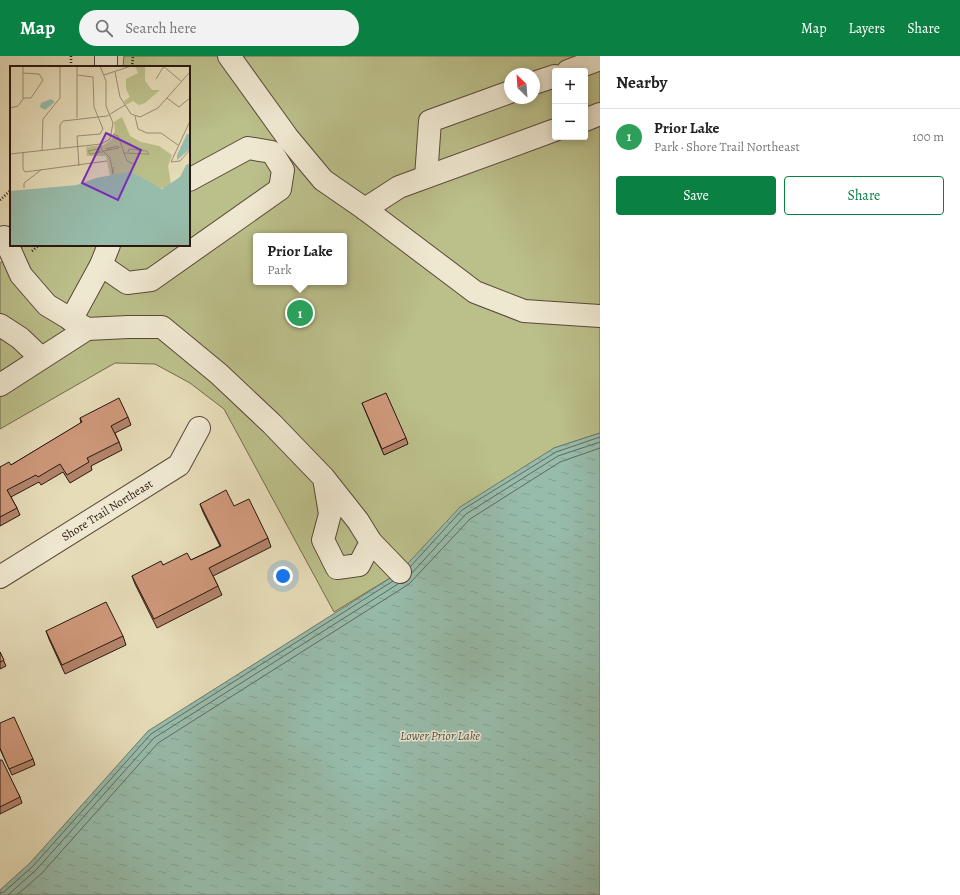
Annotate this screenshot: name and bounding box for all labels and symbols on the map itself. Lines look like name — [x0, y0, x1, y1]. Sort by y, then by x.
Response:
inset map — [10, 66, 190, 246]
north arrow — [504, 68, 540, 104]
pin: 1 — [287, 298, 313, 328]
street label: Shore Trail Northeast — [58, 475, 156, 545]
your location — [273, 566, 293, 586]
water label: Lower Prior Lake — [400, 727, 480, 744]

